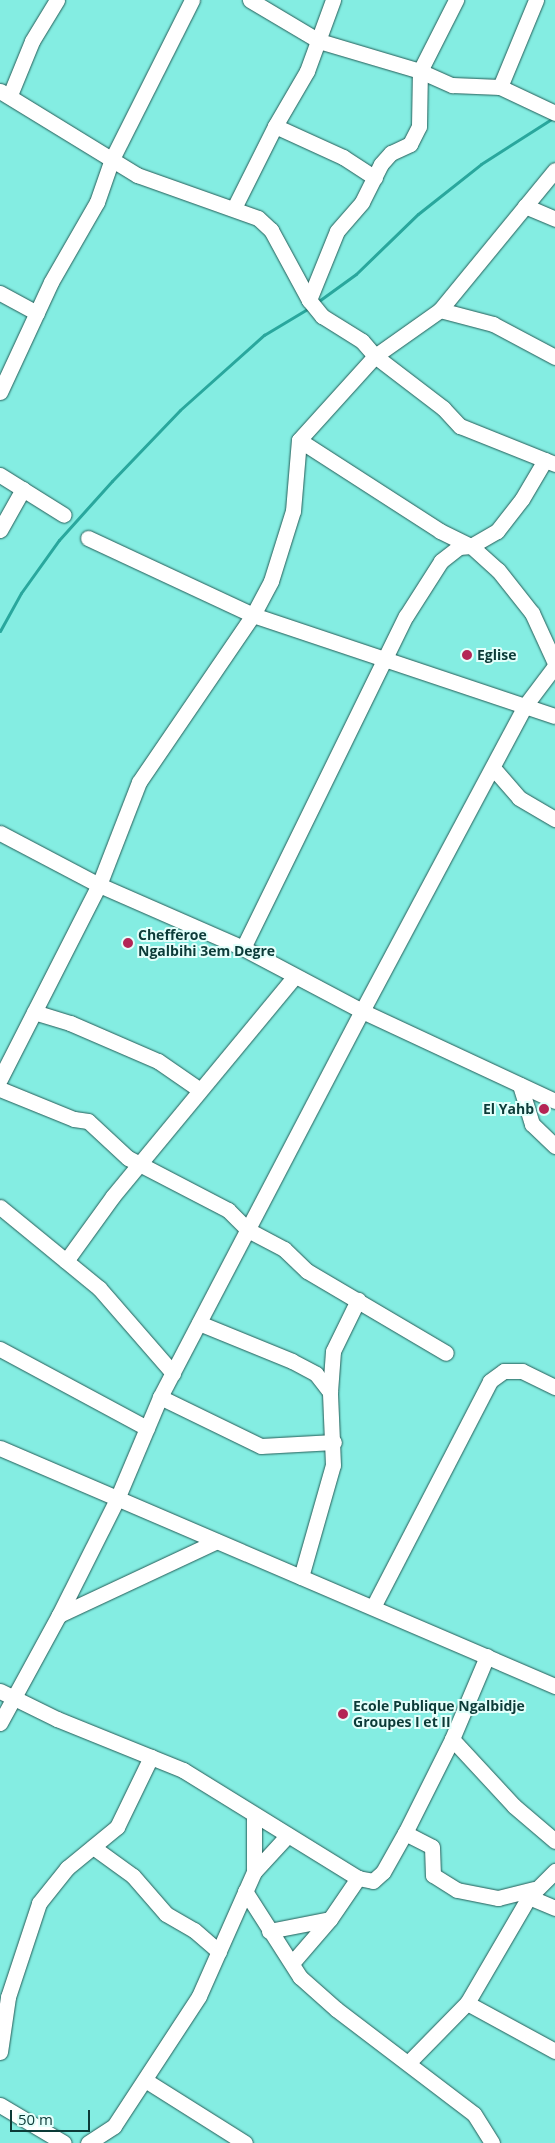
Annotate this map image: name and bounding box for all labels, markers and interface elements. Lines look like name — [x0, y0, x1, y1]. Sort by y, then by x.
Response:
place label: Eglise — [477, 647, 517, 663]
marker: Eglise — [461, 649, 473, 661]
place label: Chefferoe Ngalbihi 3em Degre — [138, 927, 275, 960]
marker: Chefferoe Ngalbihi 3em Degre — [122, 937, 134, 949]
place label: El Yahb — [483, 1101, 534, 1117]
marker: El Yahb — [538, 1103, 550, 1115]
place label: Ecole Publique Ngalbidje Groupes I et II — [353, 1698, 525, 1730]
marker: Ecole Publique Ngalbidje Groupes I et II — [337, 1708, 349, 1720]
scale bar — [12, 2100, 92, 2132]
text: 50 m — [18, 2109, 53, 2129]

